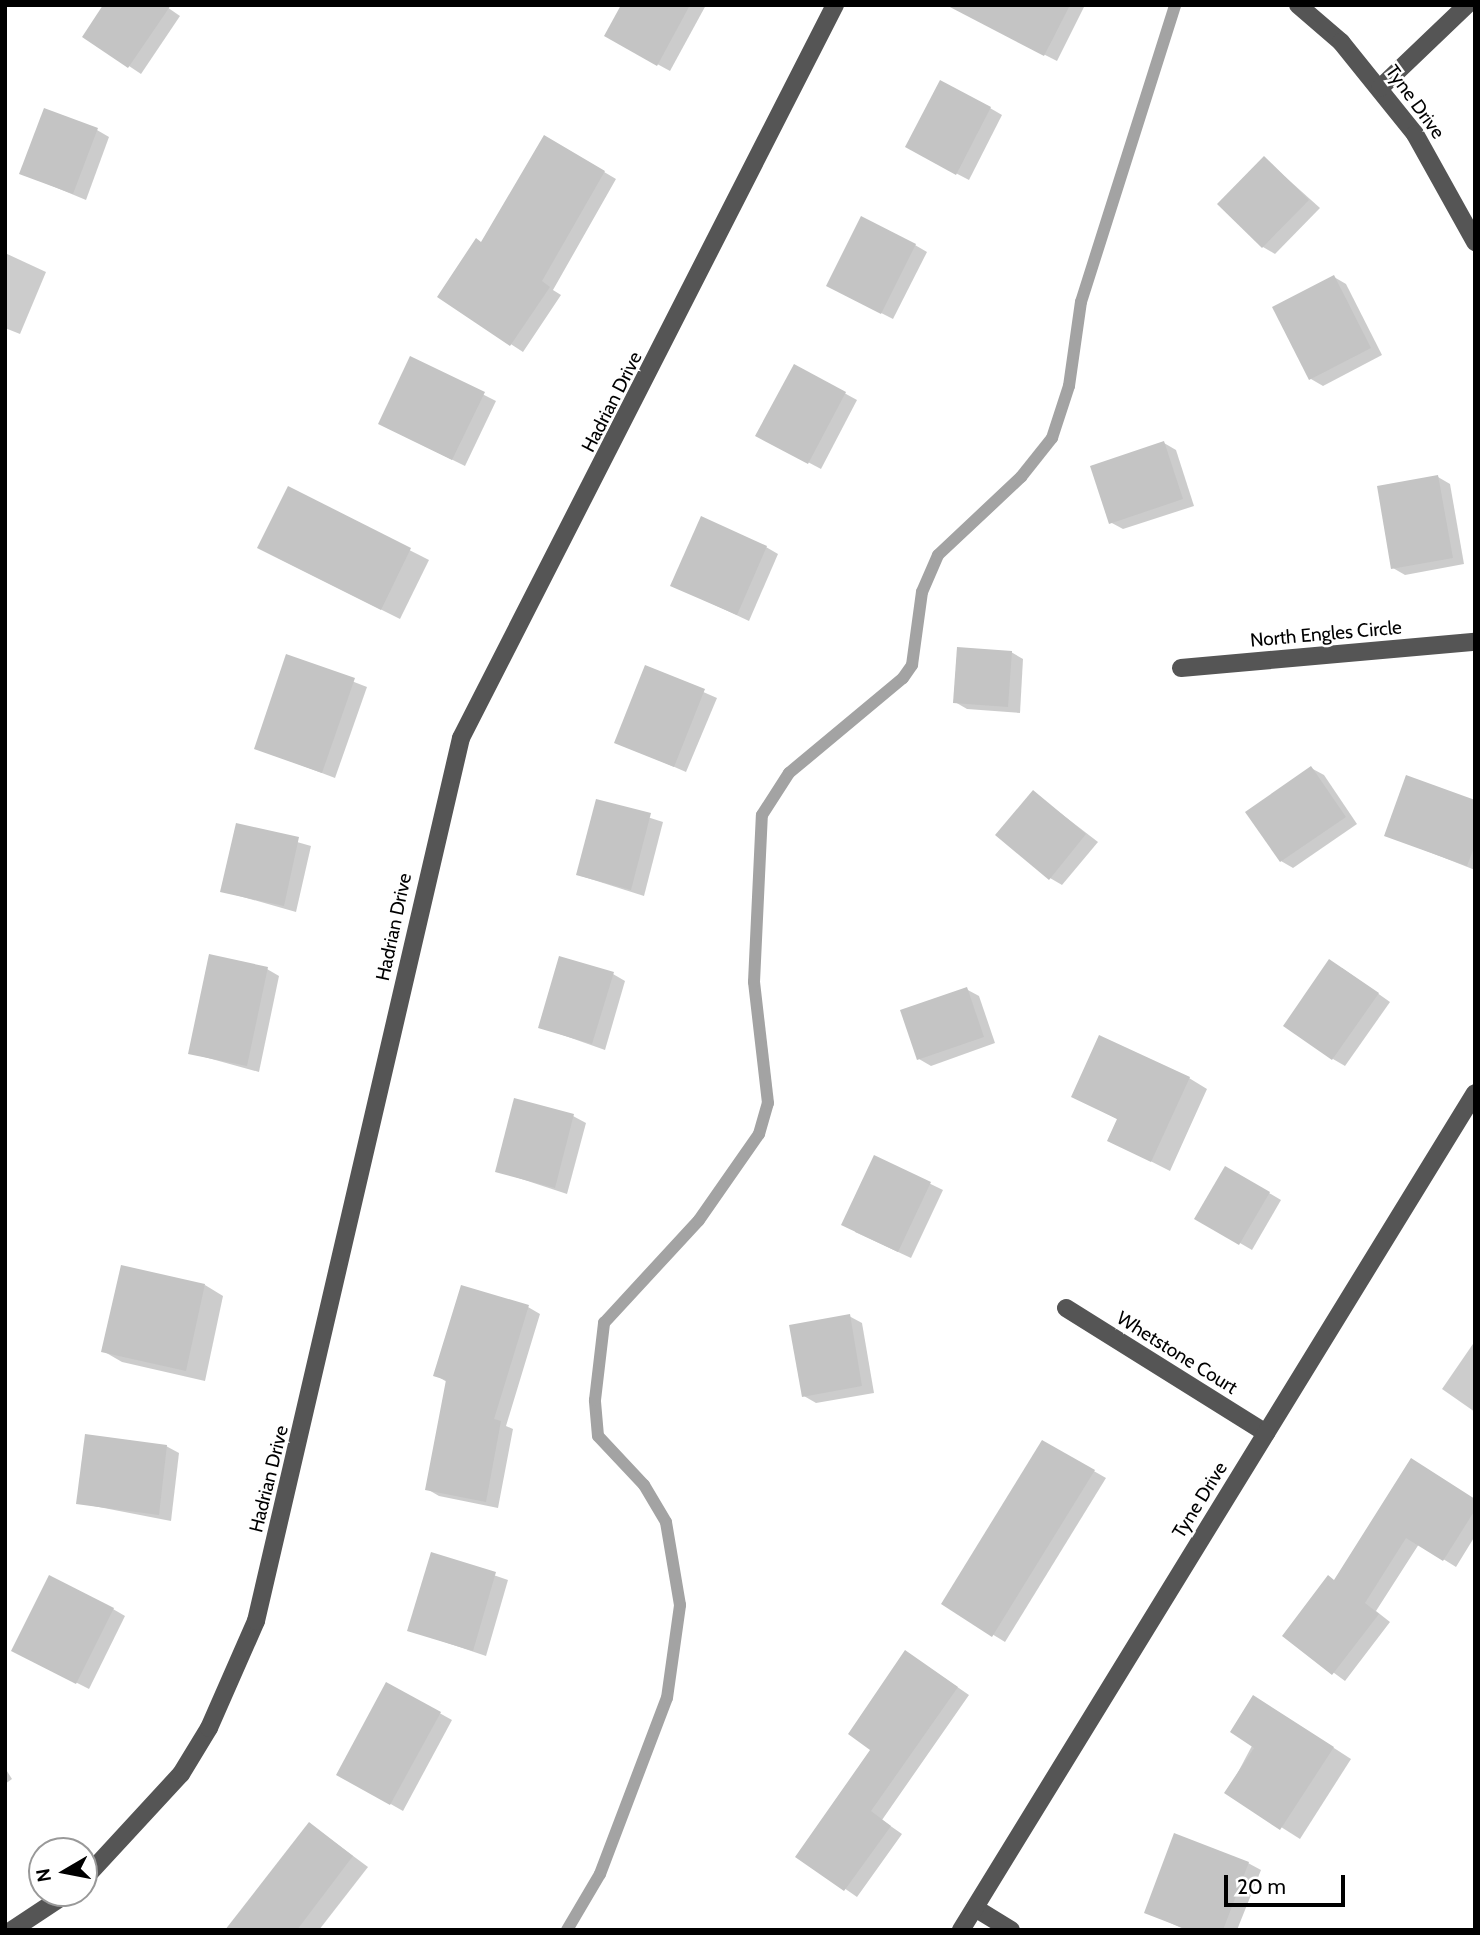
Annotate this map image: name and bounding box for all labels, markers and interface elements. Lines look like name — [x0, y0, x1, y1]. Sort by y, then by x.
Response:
street label: Tyne Drive — [1381, 61, 1449, 143]
street label: Hadrian Drive — [577, 348, 647, 456]
street label: North Engles Circle — [1249, 616, 1403, 652]
street label: Hadrian Drive — [371, 871, 417, 983]
street label: Whetstone Court — [1112, 1307, 1242, 1399]
street label: Hadrian Drive — [245, 1423, 293, 1535]
street label: Tyne Drive — [1168, 1458, 1232, 1542]
north arrow — [28, 1837, 98, 1907]
scale bar — [1228, 1862, 1349, 1906]
text: N — [31, 1867, 56, 1884]
text: 20 m — [1237, 1874, 1286, 1899]

